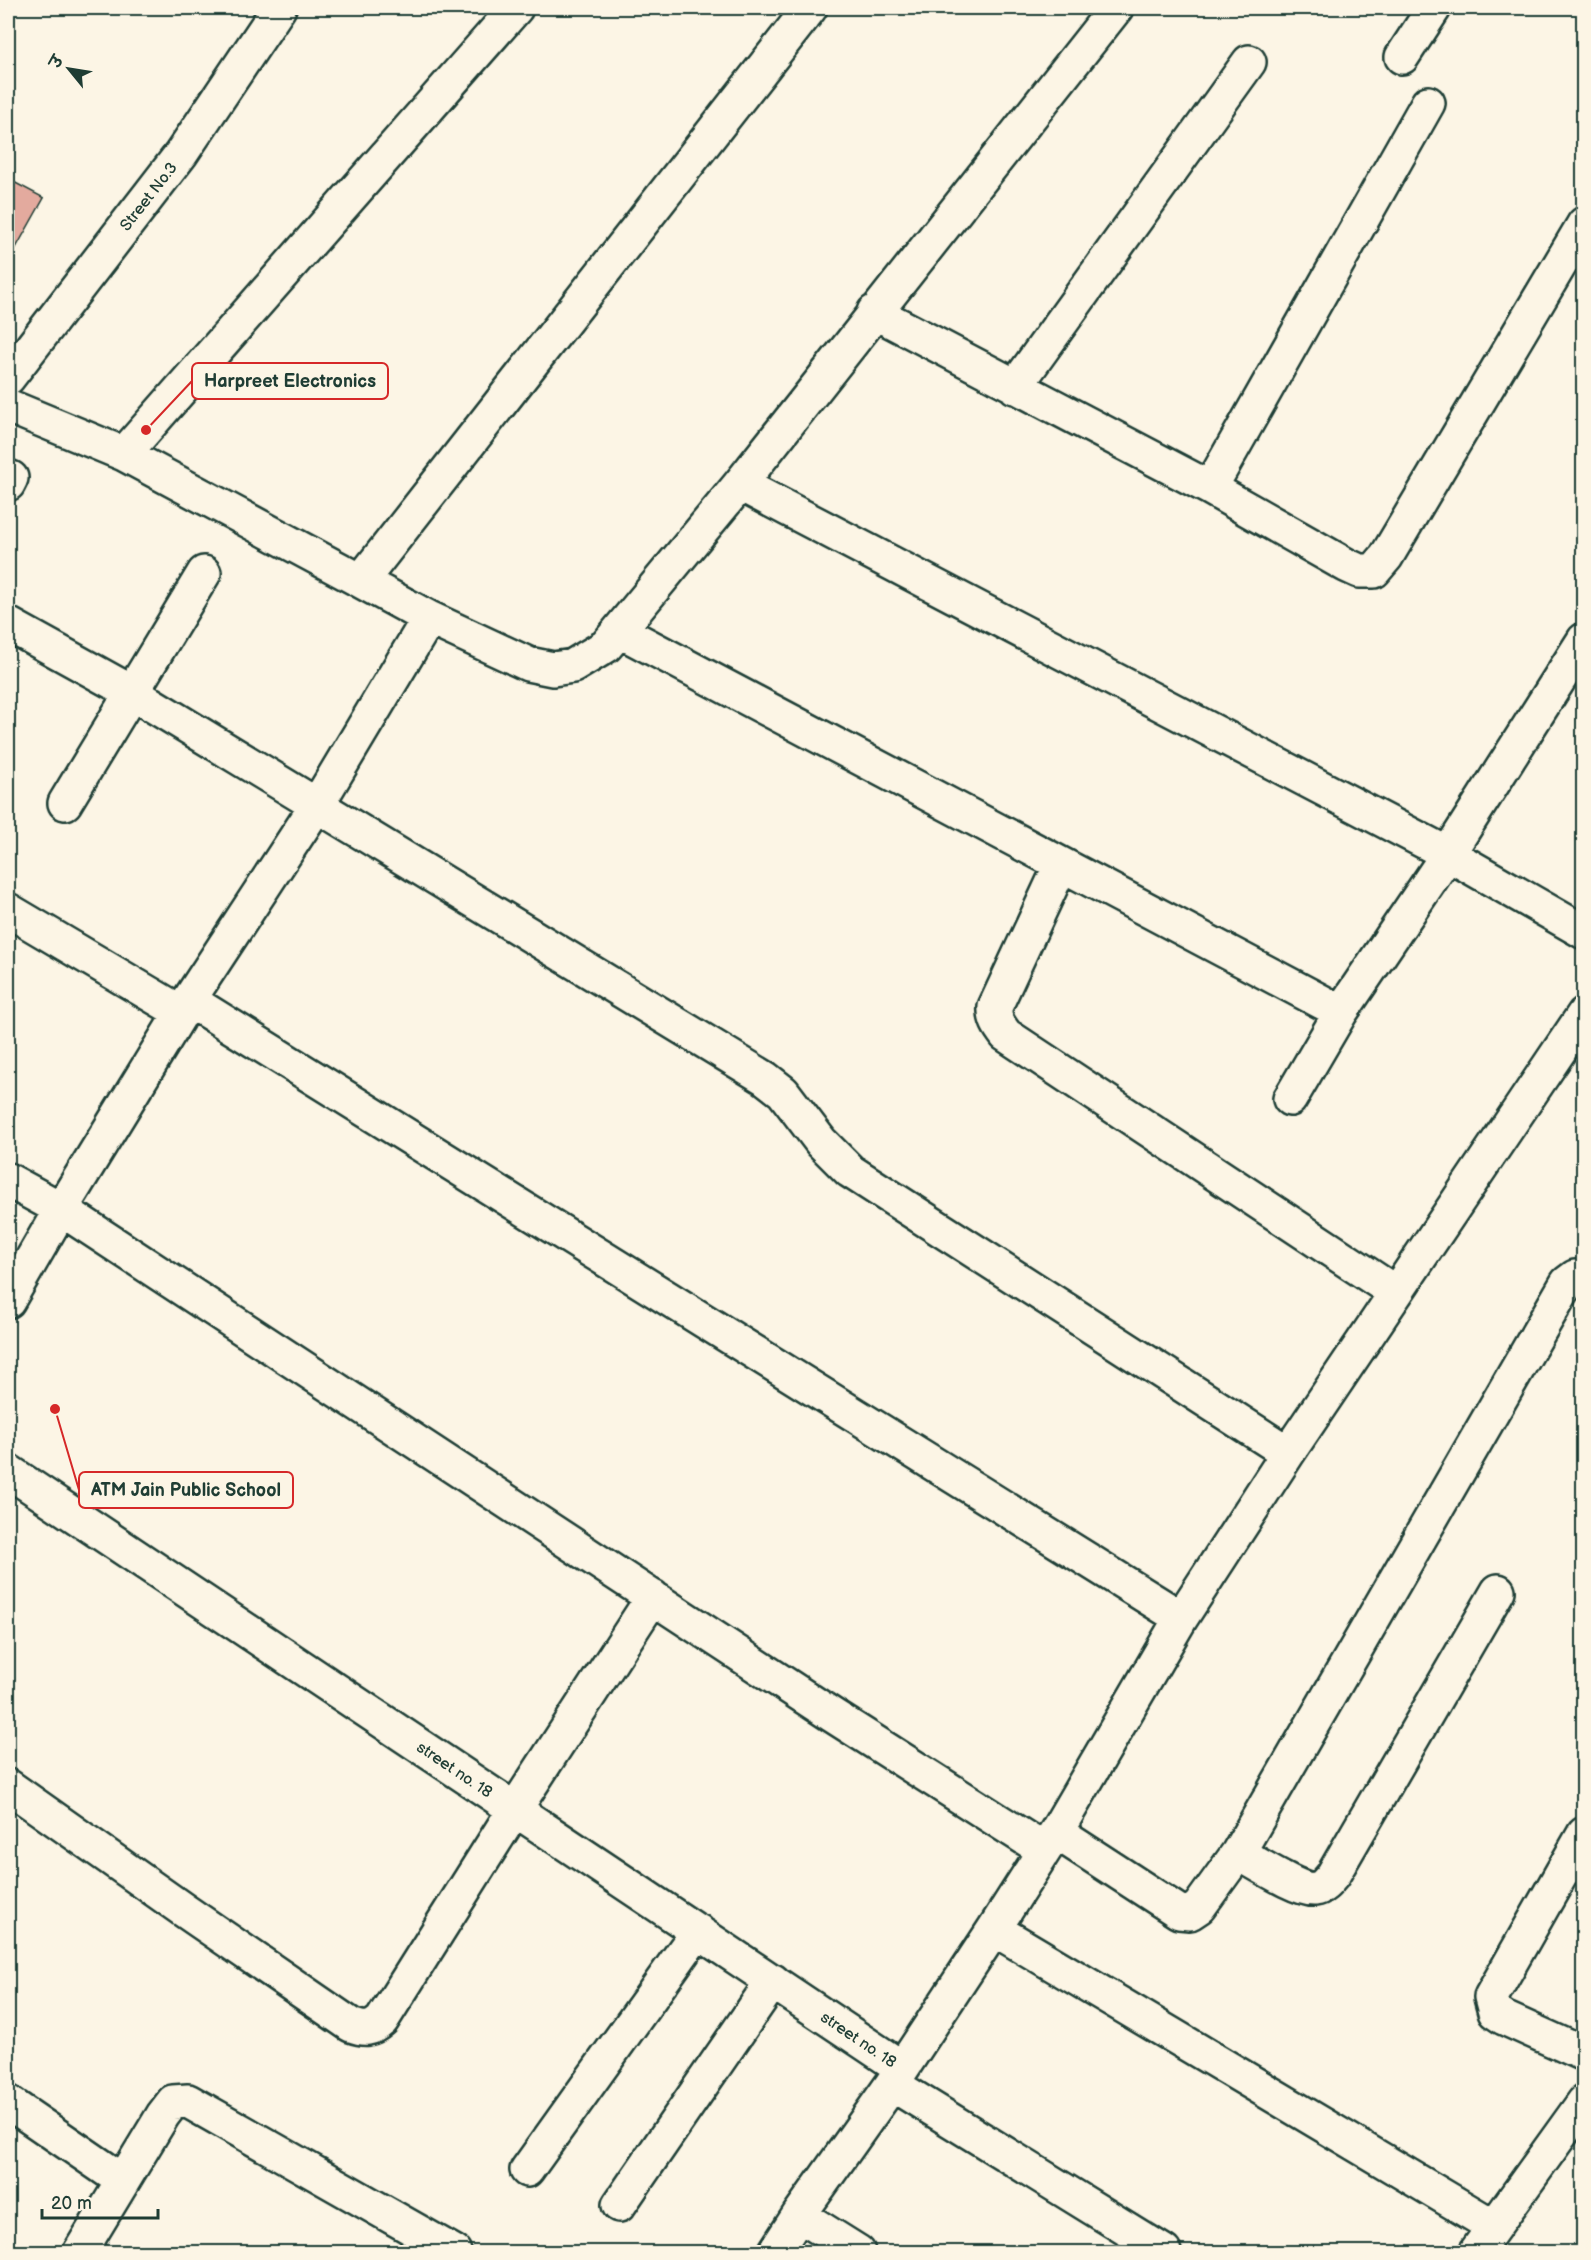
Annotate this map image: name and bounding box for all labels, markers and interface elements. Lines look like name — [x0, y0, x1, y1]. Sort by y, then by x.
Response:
north arrow — [39, 39, 99, 99]
text: उ — [45, 52, 69, 73]
street label: Street No.3 — [117, 159, 182, 235]
callout: Harpreet Electronics — [192, 363, 388, 399]
text: Harpreet Electronics — [204, 371, 376, 392]
callout: ATM Jain Public School — [79, 1472, 293, 1508]
text: ATM Jain Public School — [90, 1480, 281, 1501]
street label: street no. 18 — [413, 1738, 496, 1802]
street label: street no. 18 — [817, 2008, 900, 2072]
scale bar — [42, 2182, 158, 2220]
text: 20 m — [51, 2193, 92, 2214]

